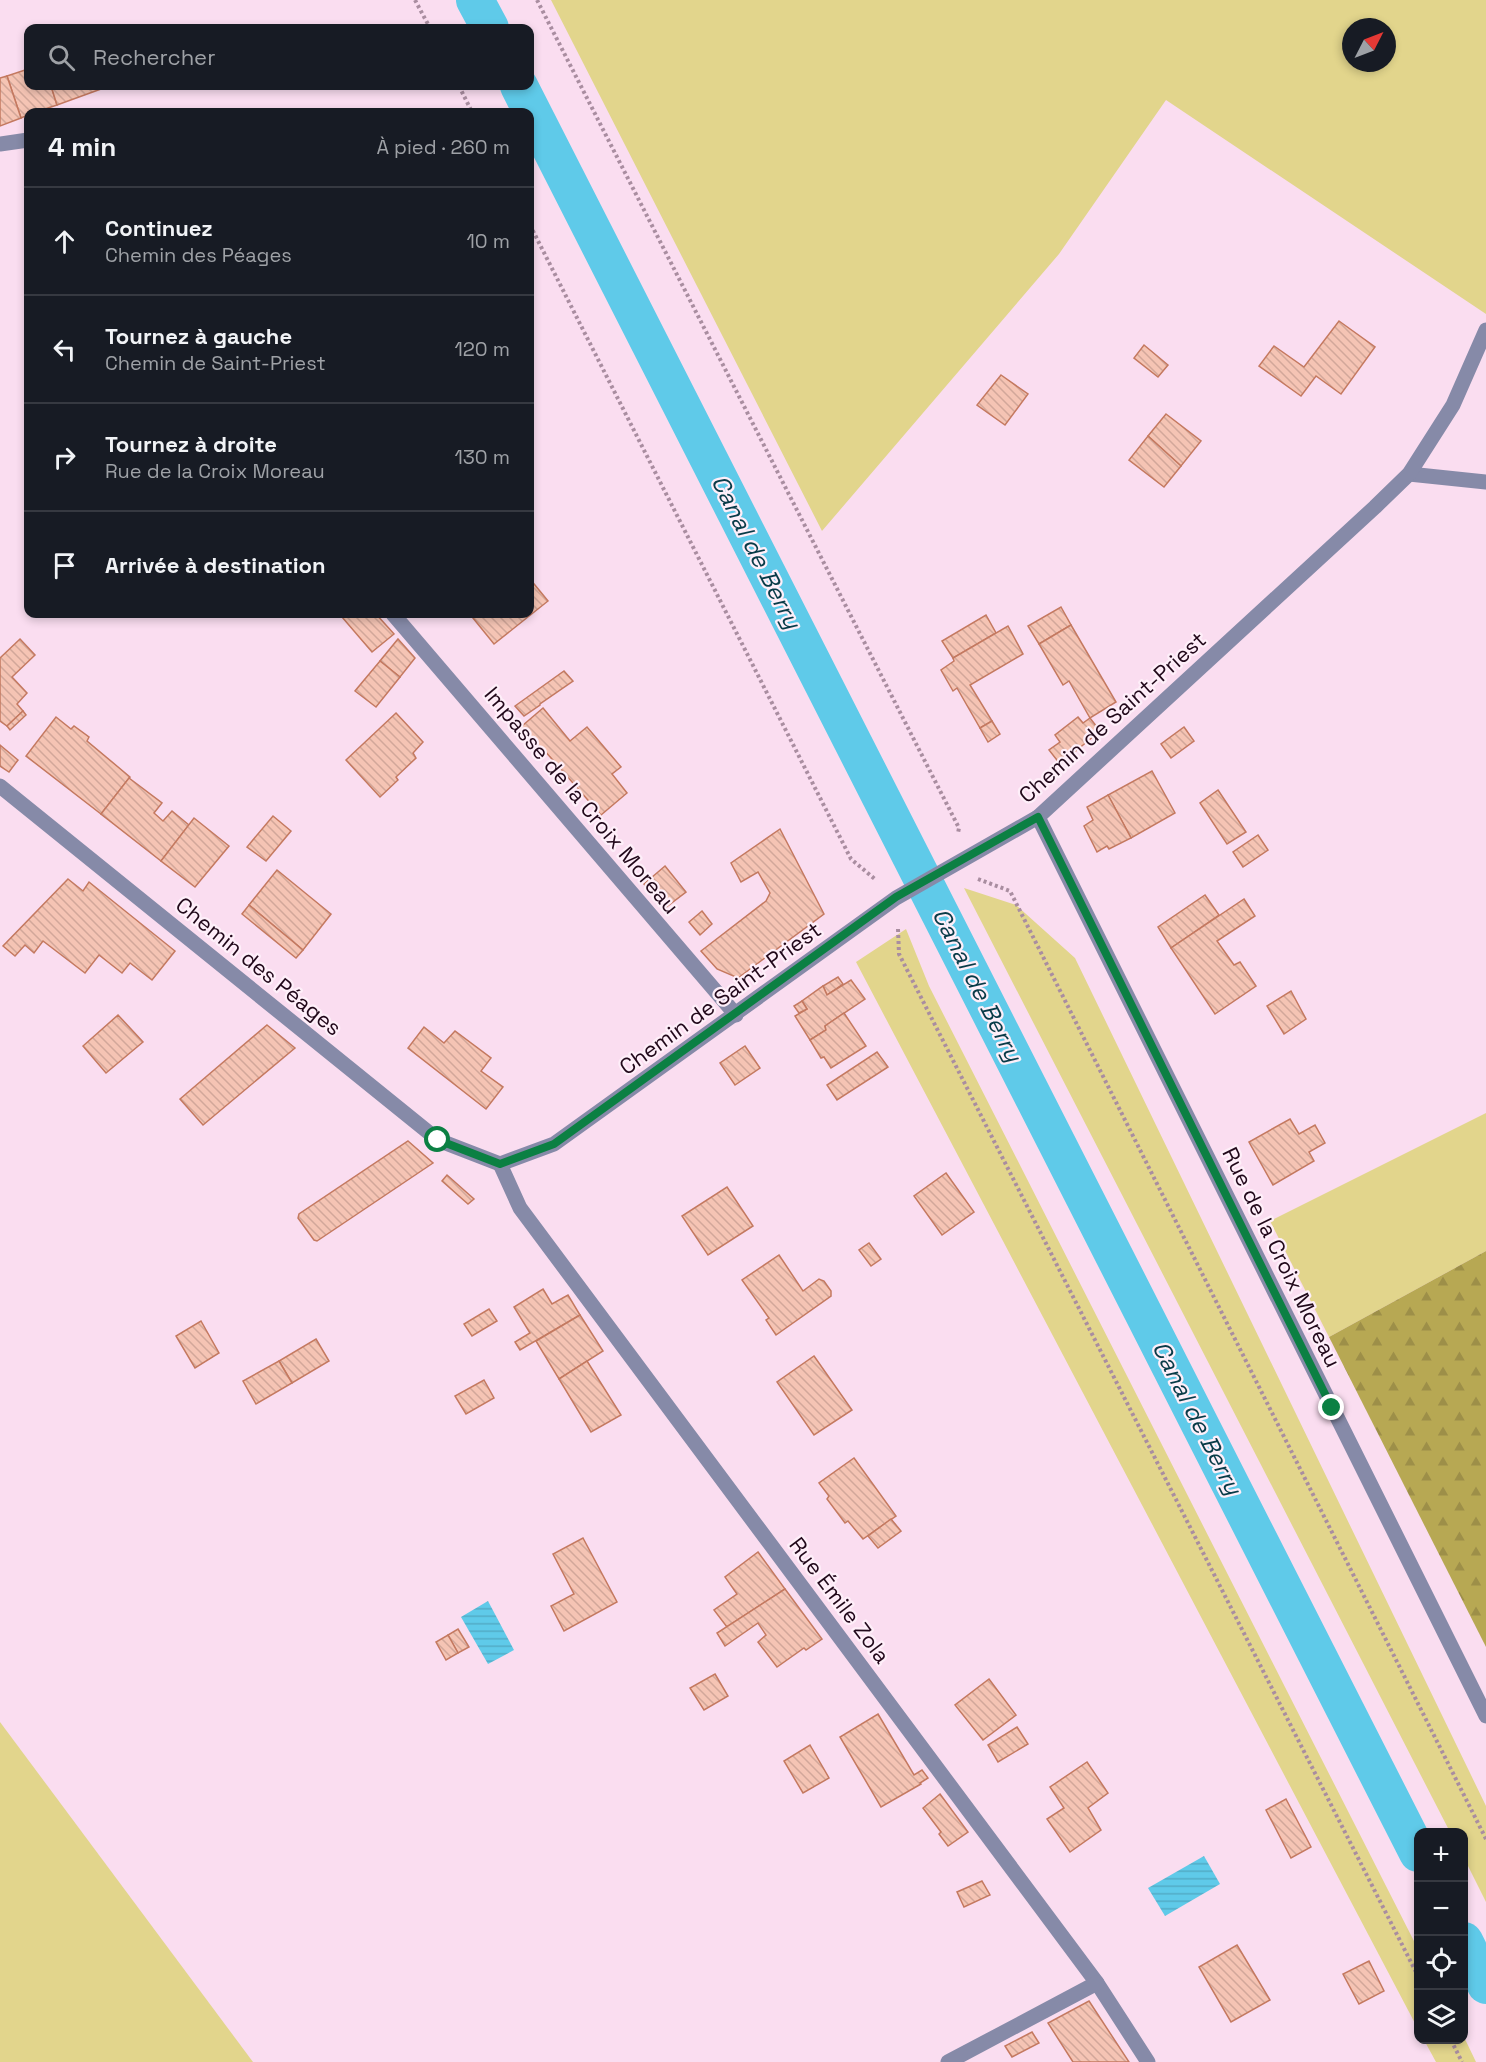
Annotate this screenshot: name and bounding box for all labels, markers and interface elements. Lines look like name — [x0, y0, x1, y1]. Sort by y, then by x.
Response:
north arrow — [1342, 18, 1396, 72]
search box — [24, 24, 534, 90]
icon: search — [45, 41, 78, 74]
text: Rechercher — [93, 43, 215, 71]
text: 4 min — [48, 130, 116, 164]
text: À pied · 260 m — [377, 134, 510, 160]
text: Continuez — [105, 214, 213, 242]
icon: ahead — [48, 225, 81, 258]
text: 10 m — [466, 228, 510, 254]
text: Chemin des Péages — [105, 242, 292, 268]
text: Tournez à gauche — [105, 322, 292, 350]
icon: left — [48, 333, 81, 366]
text: 120 m — [454, 336, 510, 362]
text: Chemin de Saint-Priest — [105, 350, 326, 376]
text: Tournez à droite — [105, 430, 277, 458]
icon: right — [48, 441, 81, 474]
text: 130 m — [454, 444, 510, 470]
text: Rue de la Croix Moreau — [105, 458, 325, 484]
water label: Canal de Berry — [704, 470, 809, 635]
icon: arrive — [48, 549, 81, 582]
text: Arrivée à destination — [105, 551, 326, 579]
street label: Chemin de Saint-Priest — [1012, 625, 1212, 809]
street label: Impasse de la Croix Moreau — [479, 680, 685, 920]
street label: Chemin des Péages — [170, 890, 348, 1042]
water label: Canal de Berry — [925, 903, 1030, 1068]
street label: Chemin de Saint-Priest — [614, 915, 826, 1081]
route start — [424, 1126, 450, 1152]
street label: Rue de la Croix Moreau — [1216, 1142, 1348, 1372]
water label: Canal de Berry — [1145, 1336, 1250, 1501]
route end — [1318, 1394, 1344, 1420]
street label: Rue Émile Zola — [783, 1531, 897, 1669]
map controls — [1414, 1828, 1468, 2044]
button: + — [1414, 1828, 1468, 1882]
button: − — [1414, 1882, 1468, 1936]
button: locate — [1414, 1936, 1468, 1990]
button: layers — [1414, 1990, 1468, 2044]

